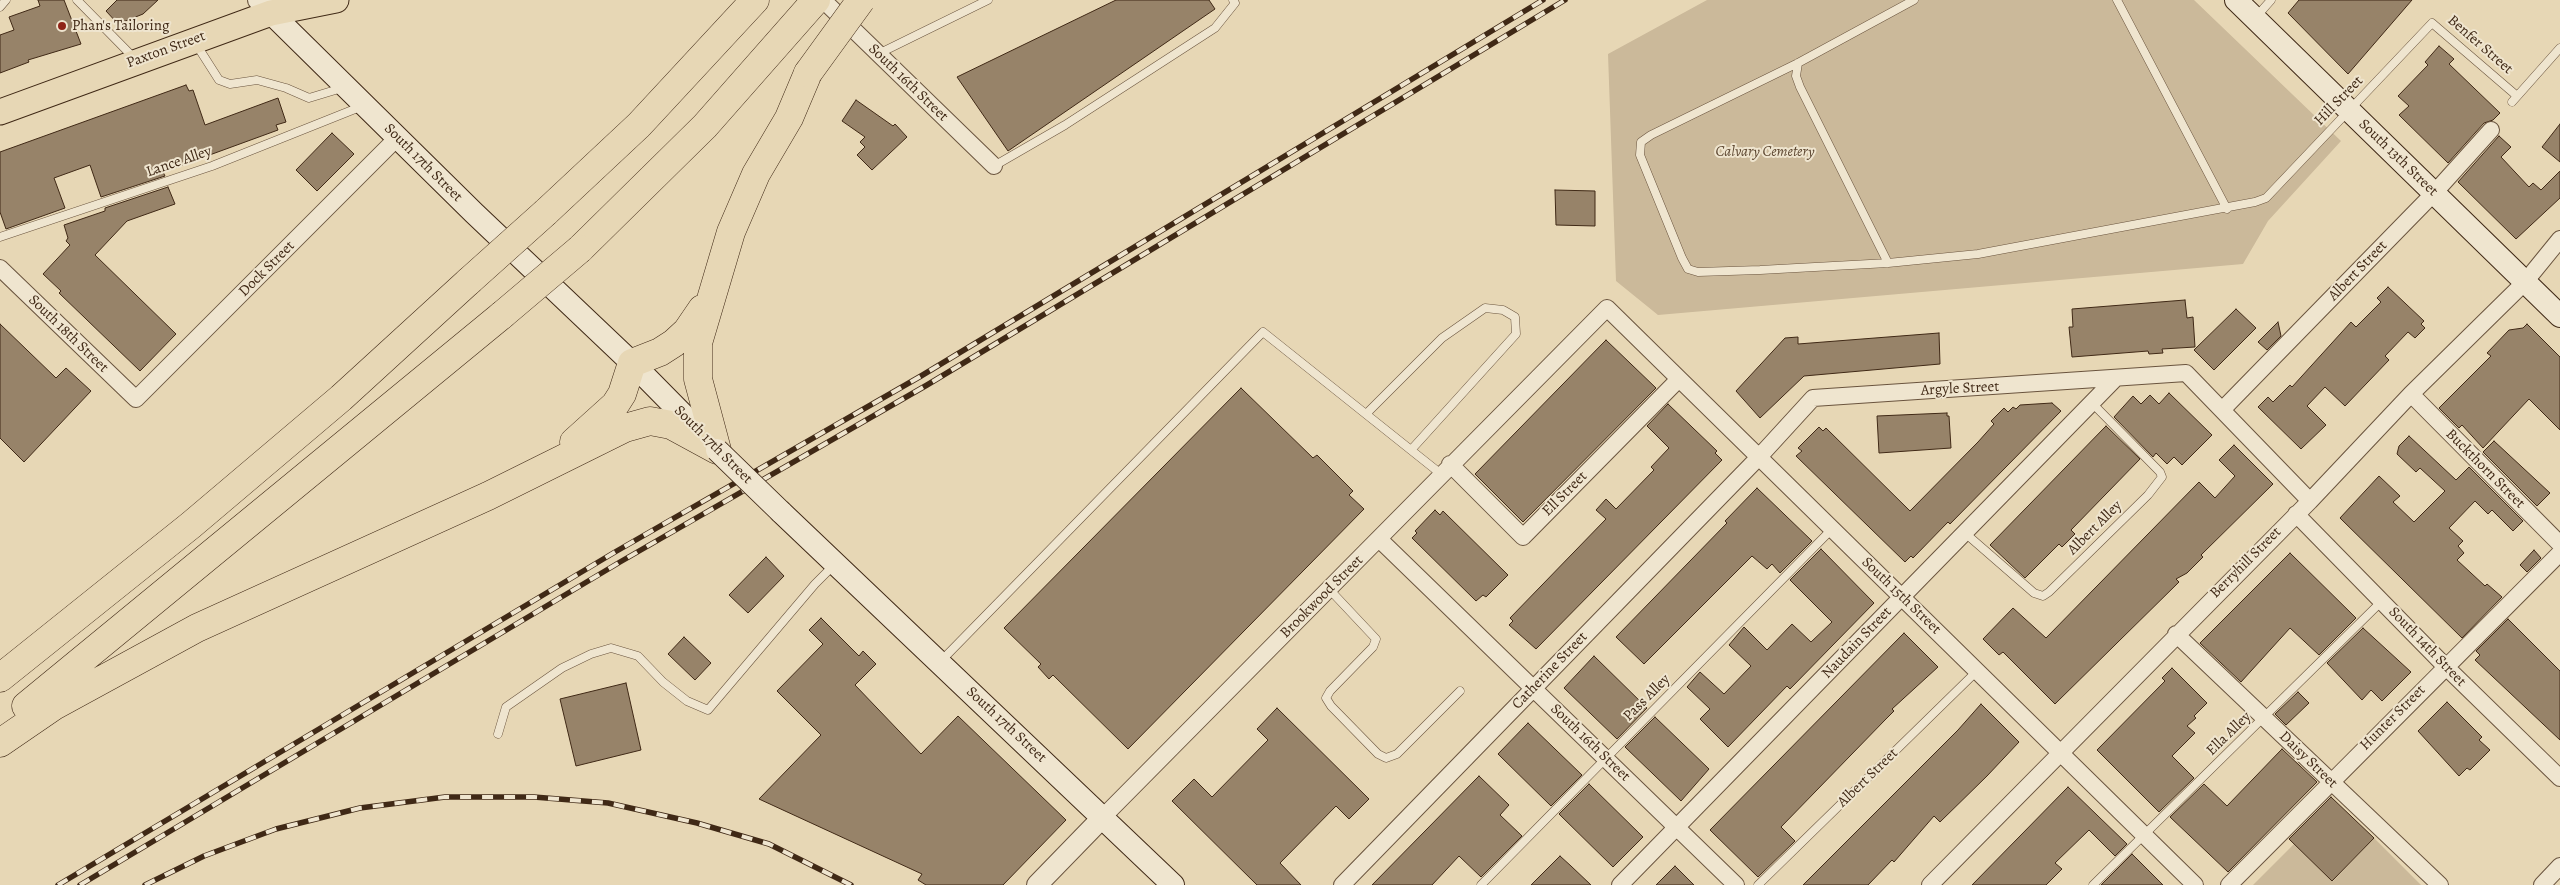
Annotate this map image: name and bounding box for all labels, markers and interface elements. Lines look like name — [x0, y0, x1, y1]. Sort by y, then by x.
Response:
street label: Benfer Street — [2444, 12, 2516, 78]
place label: Phan's Tailoring — [72, 17, 169, 35]
marker: Phan's Tailoring — [56, 20, 68, 32]
street label: Paxton Street — [124, 27, 208, 73]
street label: South 16th Street — [864, 40, 952, 126]
street label: Hill Street — [2311, 72, 2367, 130]
street label: South 13th Street — [2355, 116, 2441, 200]
street label: South 17th Street — [380, 120, 466, 206]
street label: Lance Alley — [144, 142, 214, 182]
park label: Calvary Cemetery — [1716, 143, 1814, 161]
street label: Dock Street — [235, 237, 299, 301]
street label: Albert Street — [2325, 237, 2391, 305]
street label: South 18th Street — [24, 291, 112, 377]
street label: Argyle Street — [1920, 378, 2000, 400]
street label: South 17th Street — [670, 402, 756, 488]
street label: Buckthorn Street — [2441, 425, 2529, 513]
street label: Ell Street — [1539, 468, 1591, 520]
street label: Albert Alley — [2064, 497, 2126, 559]
street label: Berryhill Street — [2207, 524, 2285, 602]
street label: Brookwood Street — [1277, 552, 1367, 642]
street label: South 15th Street — [1858, 554, 1944, 638]
street label: Naudain Street — [1818, 603, 1896, 683]
street label: South 14th Street — [2384, 603, 2470, 691]
street label: Catherine Street — [1509, 628, 1591, 714]
street label: Pass Alley — [1620, 671, 1674, 725]
street label: Hunter Street — [2357, 682, 2429, 754]
street label: South 17th Street — [962, 683, 1050, 767]
street label: South 16th Street — [1546, 700, 1634, 786]
street label: Ella Alley — [2203, 708, 2255, 760]
street label: Daisy Street — [2275, 728, 2341, 792]
street label: Albert Street — [1834, 745, 1902, 811]

